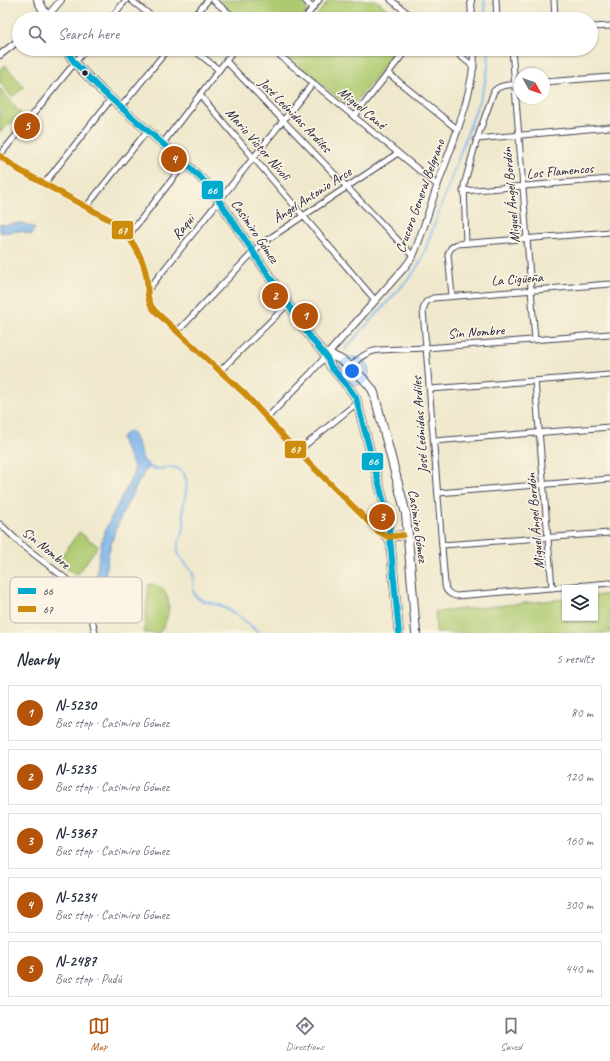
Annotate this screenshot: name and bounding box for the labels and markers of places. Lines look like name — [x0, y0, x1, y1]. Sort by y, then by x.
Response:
unlabelled marker — [80, 68, 90, 78]
pin: 5 — [14, 111, 40, 141]
pin: 4 — [161, 144, 187, 174]
pin: 2 — [262, 281, 288, 311]
pin: 1 — [292, 301, 318, 331]
pin: 3 — [369, 502, 395, 532]

